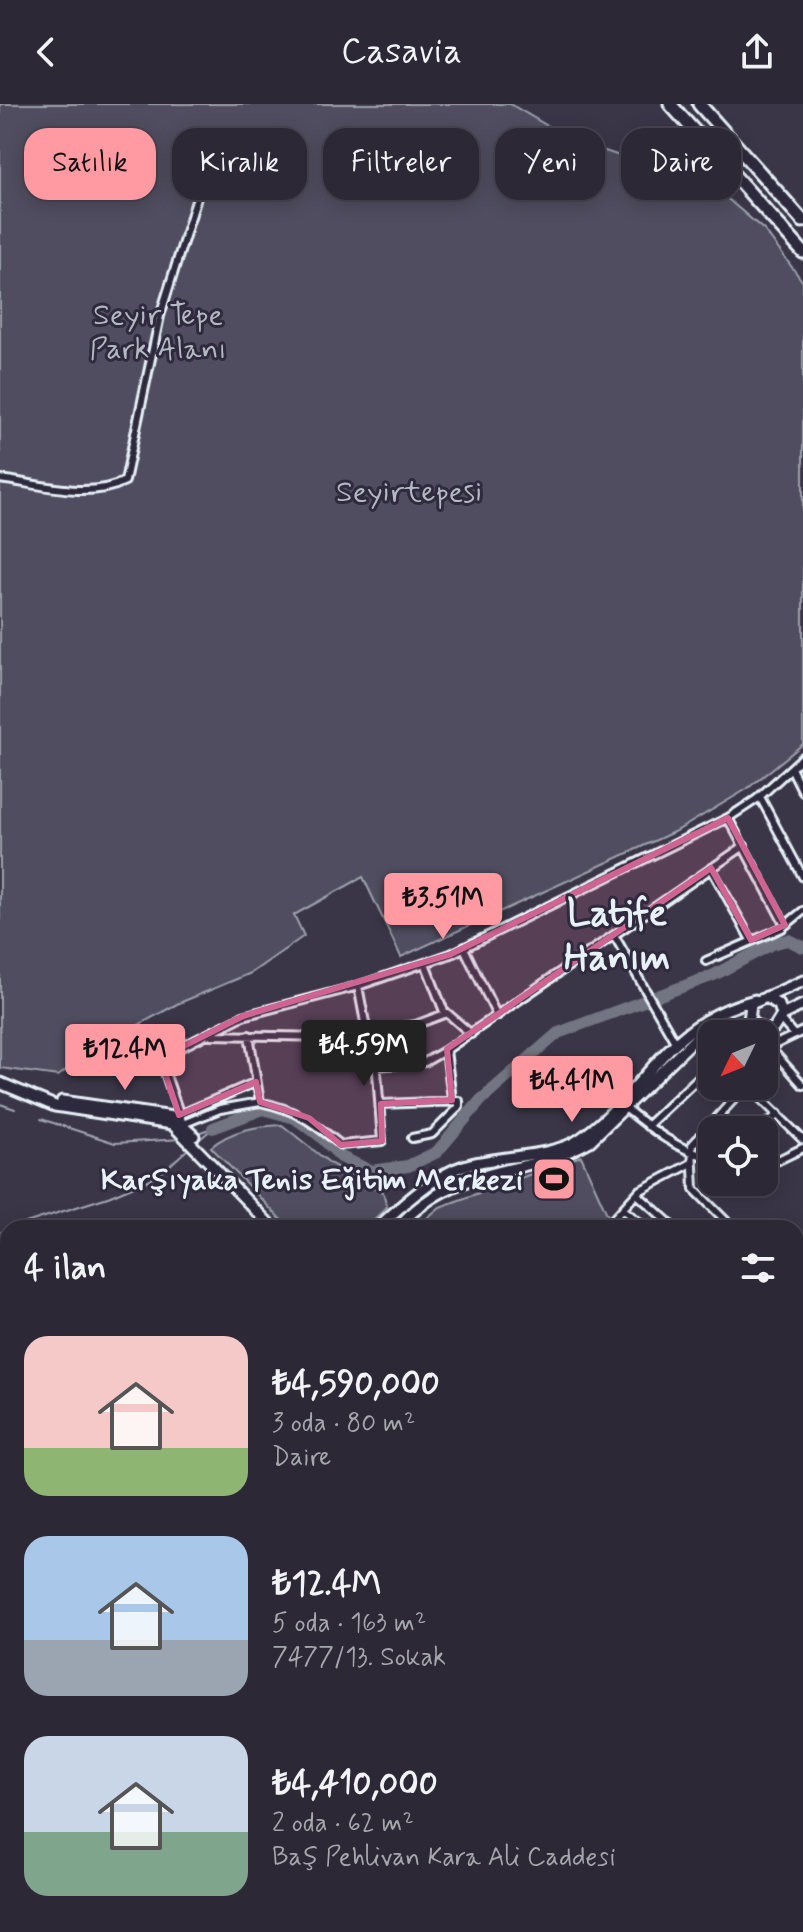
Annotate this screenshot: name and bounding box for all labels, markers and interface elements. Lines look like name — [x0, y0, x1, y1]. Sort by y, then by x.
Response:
text: Casavia — [341, 29, 462, 76]
icon: back — [24, 30, 68, 74]
icon: share — [735, 30, 779, 74]
chip: Satılık — [24, 128, 156, 200]
chip: Kiralık — [172, 128, 307, 200]
chip: Filtreler — [323, 128, 479, 200]
chip: Yeni — [495, 128, 605, 200]
chip: Daire — [621, 128, 741, 200]
park label: Seyir Tepe Park Alanı — [89, 296, 227, 369]
park label: Seyirtepesi — [336, 473, 482, 512]
pin: ₺3.51M — [378, 873, 508, 941]
text: ₺3.51M — [402, 882, 484, 916]
district label: Latife Hanım — [564, 890, 670, 983]
pin: ₺4.59M — [299, 1020, 429, 1088]
north arrow — [698, 1020, 778, 1100]
map controls — [698, 1020, 778, 1196]
pin: ₺12.4M — [60, 1024, 190, 1092]
text: ₺4.59M — [319, 1029, 409, 1063]
text: ₺12.4M — [83, 1033, 167, 1067]
pin: ₺4.41M — [507, 1056, 637, 1124]
text: ₺4.41M — [530, 1065, 614, 1099]
button: locate — [698, 1116, 778, 1196]
sports icon: Karşıyaka Tenis Eğitim Merkezi — [530, 1155, 578, 1203]
place label: Karşıyaka Tenis Eğitim Merkezi — [101, 1161, 523, 1201]
text: 4 ilan — [24, 1246, 106, 1291]
icon: filters — [736, 1246, 780, 1290]
text: ₺4,590,000 — [272, 1362, 440, 1407]
icon: home — [88, 1368, 184, 1464]
text: 3 oda · 80 m² — [272, 1407, 415, 1441]
text: Daire — [272, 1441, 331, 1475]
text: ₺12.4M — [272, 1562, 381, 1607]
icon: home — [88, 1568, 184, 1664]
text: 5 oda · 163 m² — [272, 1607, 426, 1641]
text: 7477/13. Sokak — [272, 1641, 446, 1675]
text: ₺4,410,000 — [272, 1762, 438, 1807]
icon: home — [88, 1768, 184, 1864]
text: 2 oda · 62 m² — [272, 1807, 414, 1841]
text: Baş Pehlivan Kara Ali Caddesi — [272, 1841, 615, 1875]

